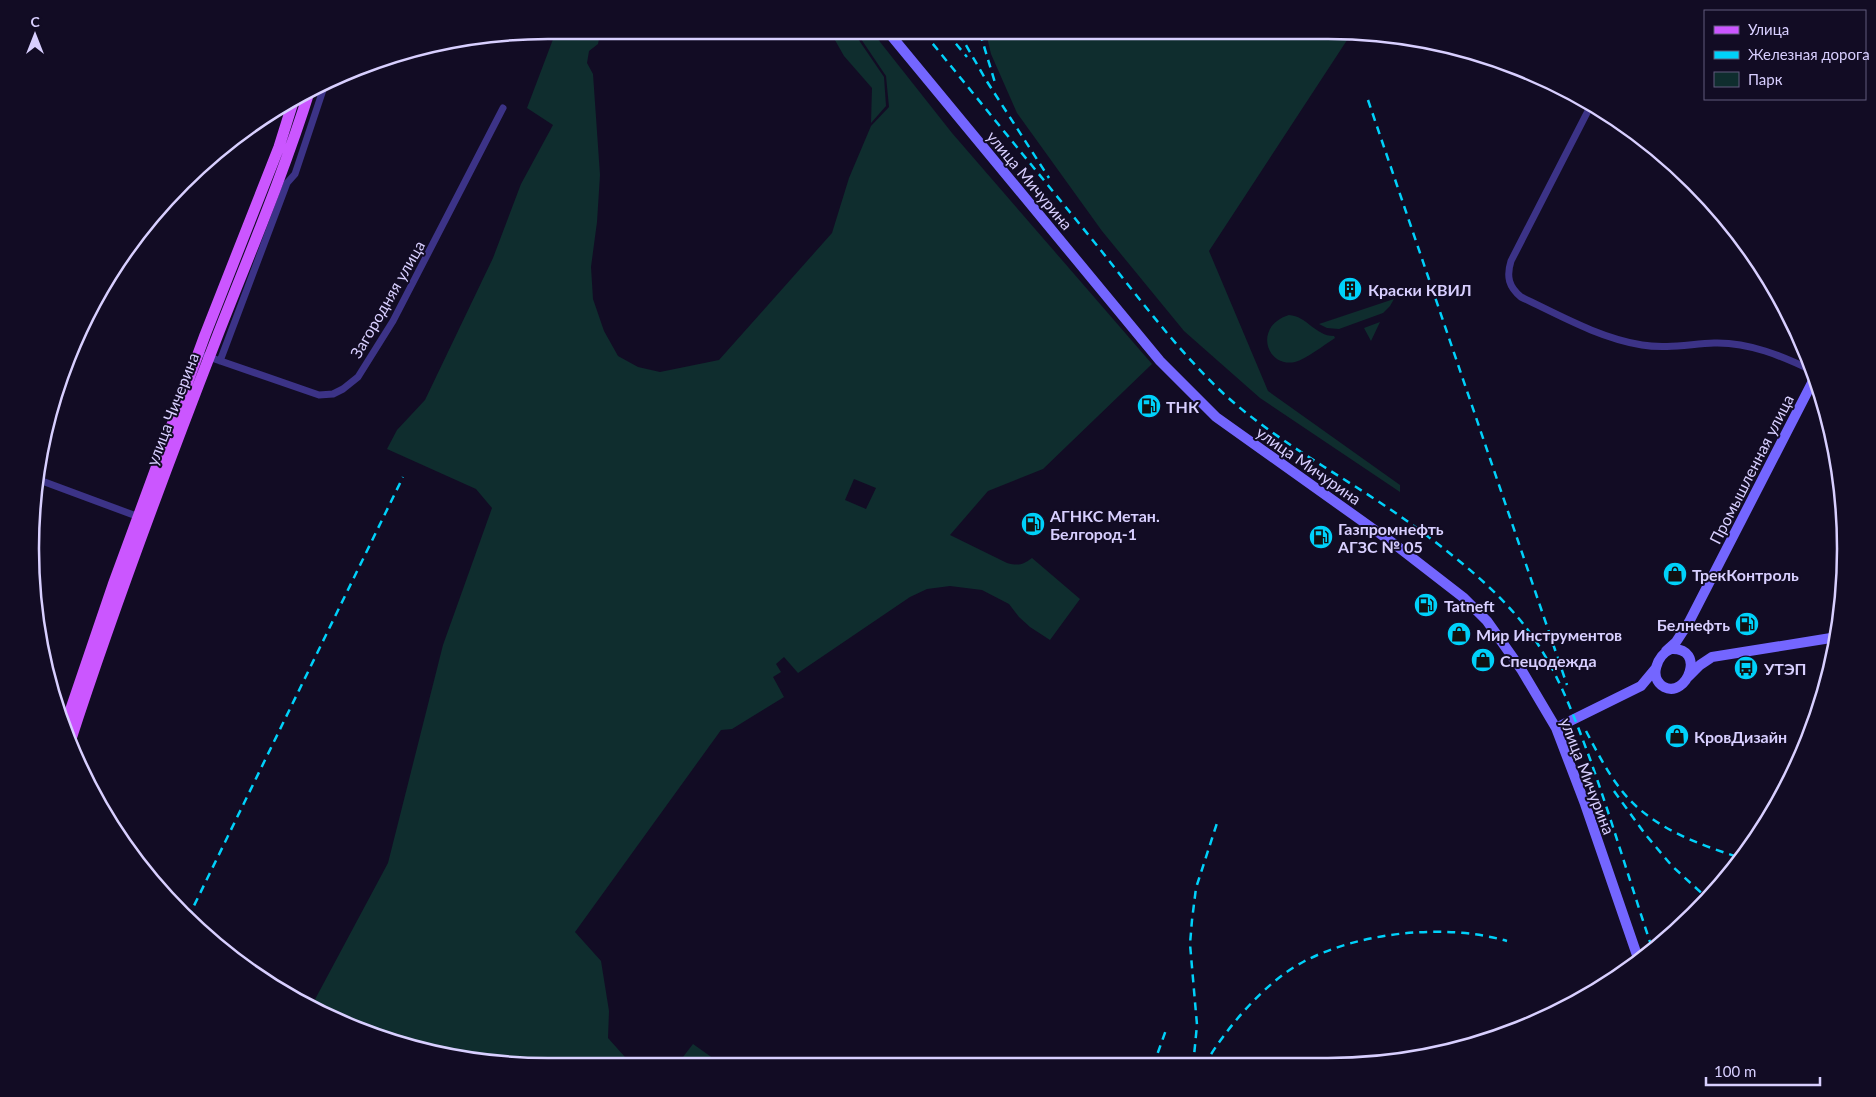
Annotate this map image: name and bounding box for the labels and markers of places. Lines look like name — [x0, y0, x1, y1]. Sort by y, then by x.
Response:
building icon: Краски КВИЛ — [1337, 276, 1363, 302]
place label: Краски КВИЛ — [1368, 280, 1472, 299]
fuel station icon: ТНК — [1136, 393, 1162, 419]
place label: ТНК — [1166, 397, 1200, 416]
place label: АГНКС Метан. Белгород-1 — [1049, 506, 1160, 543]
fuel station icon: АГНКС Метан. Белгород-1 — [1020, 511, 1046, 537]
place label: Газпромнефть АГЗС № 05 — [1337, 519, 1444, 556]
fuel station icon: Газпромнефть АГЗС № 05 — [1308, 524, 1334, 550]
shop icon: ТрекКонтроль — [1662, 561, 1688, 587]
place label: ТрекКонтроль — [1692, 565, 1799, 584]
fuel station icon: Tatneft — [1413, 592, 1439, 618]
place label: Tatneft — [1444, 596, 1495, 615]
fuel station icon: Белнефть — [1734, 611, 1760, 637]
place label: Белнефть — [1657, 615, 1730, 634]
shop icon: Мир Инструментов — [1446, 621, 1472, 647]
place label: Мир Инструментов — [1476, 625, 1622, 644]
shop icon: Спецодежда — [1470, 647, 1496, 673]
place label: Спецодежда — [1500, 651, 1597, 670]
bus stop icon: УТЭП — [1733, 655, 1759, 681]
place label: УТЭП — [1763, 659, 1807, 678]
shop icon: КровДизайн — [1664, 723, 1690, 749]
place label: КровДизайн — [1694, 727, 1787, 746]

